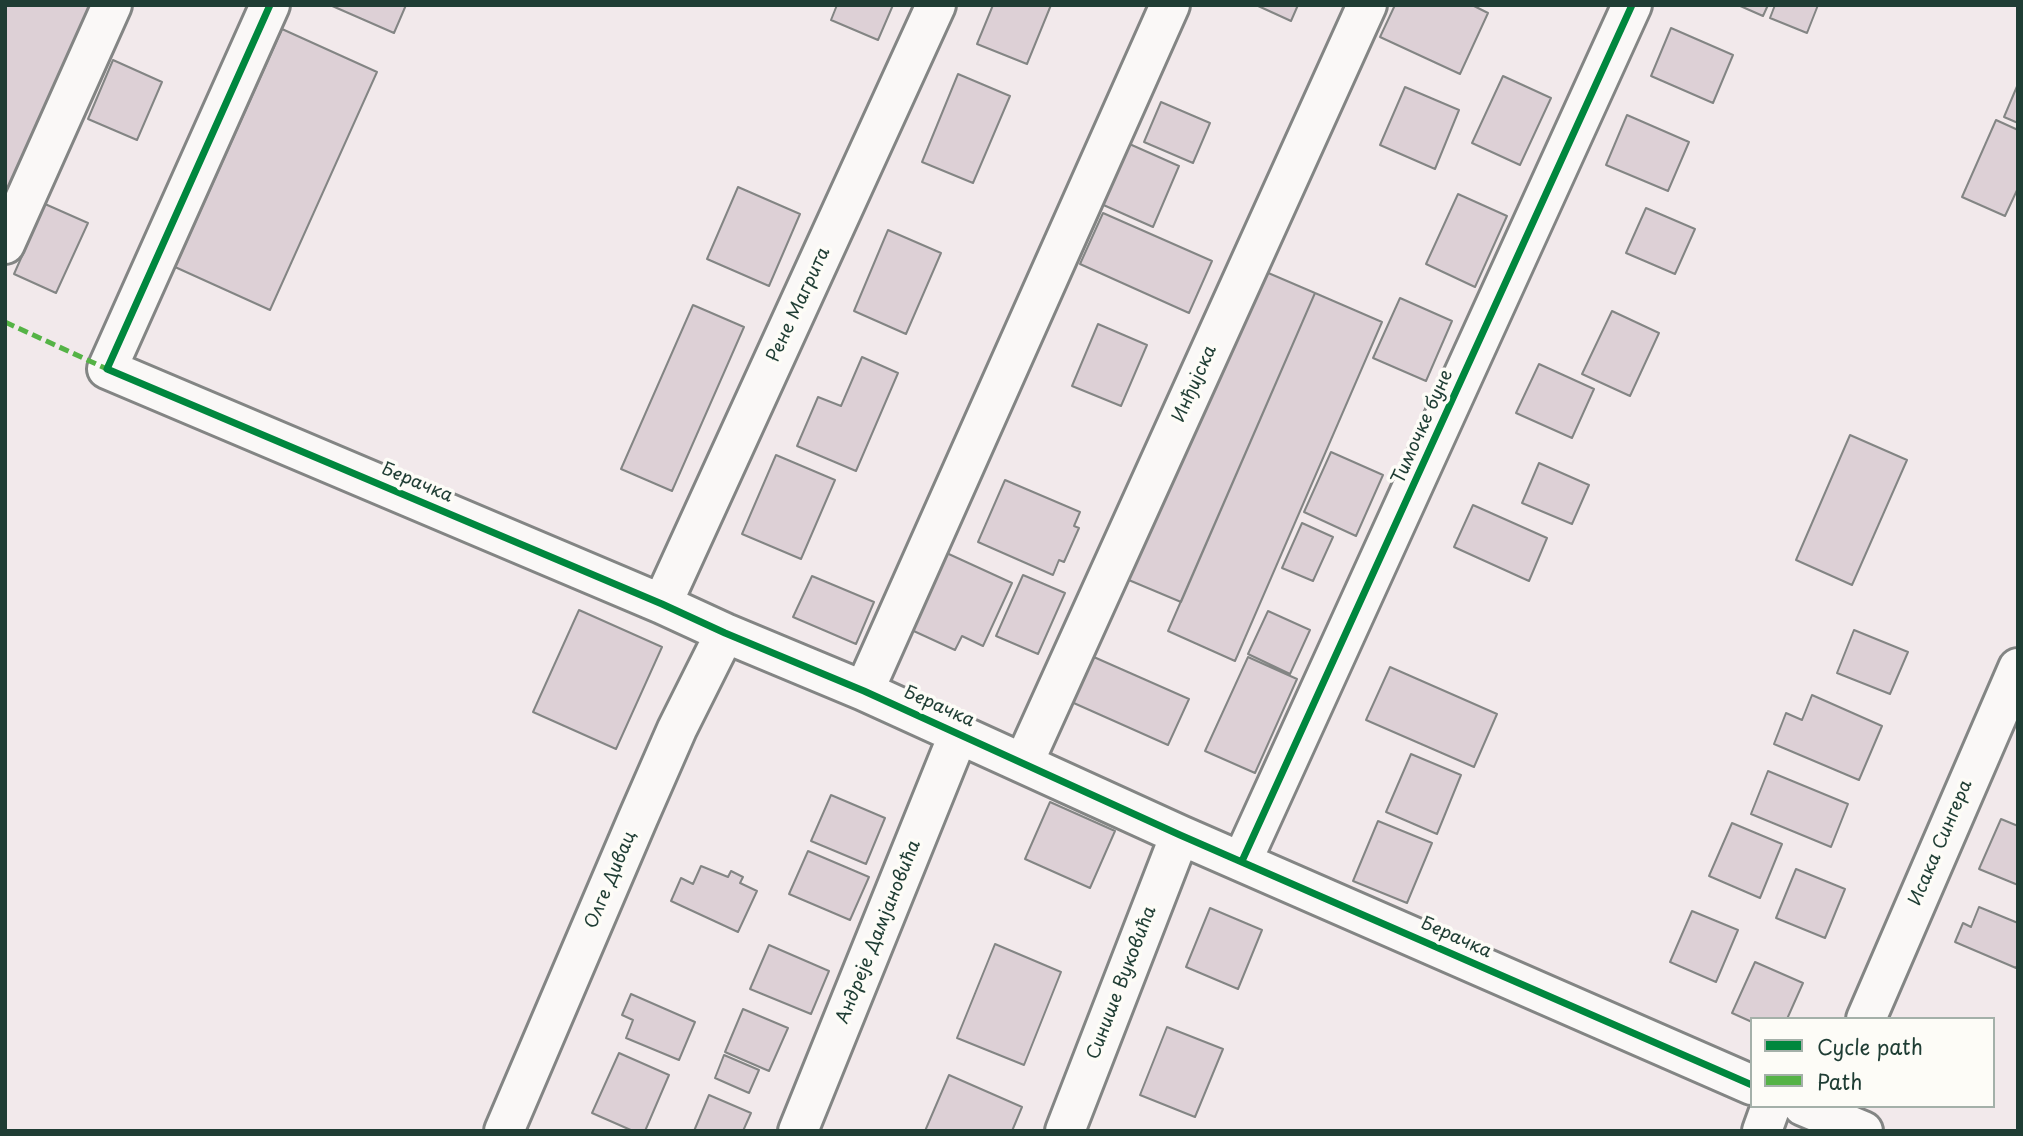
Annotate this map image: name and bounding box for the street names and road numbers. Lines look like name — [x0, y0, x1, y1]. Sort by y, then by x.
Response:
street label: Рене Магрита — [763, 244, 835, 366]
street label: Инђијска — [1168, 342, 1222, 426]
street label: Тимочке буне — [1388, 366, 1458, 488]
street label: Берачка — [378, 458, 456, 508]
street label: Берачка — [900, 682, 978, 732]
street label: Исака Сингера — [1905, 777, 1977, 909]
street label: Олге Дивац — [581, 828, 641, 932]
street label: Андреје Дамјановића — [832, 837, 926, 1027]
street label: Синише Вуковића — [1083, 903, 1161, 1063]
street label: Берачка — [1417, 913, 1495, 963]

